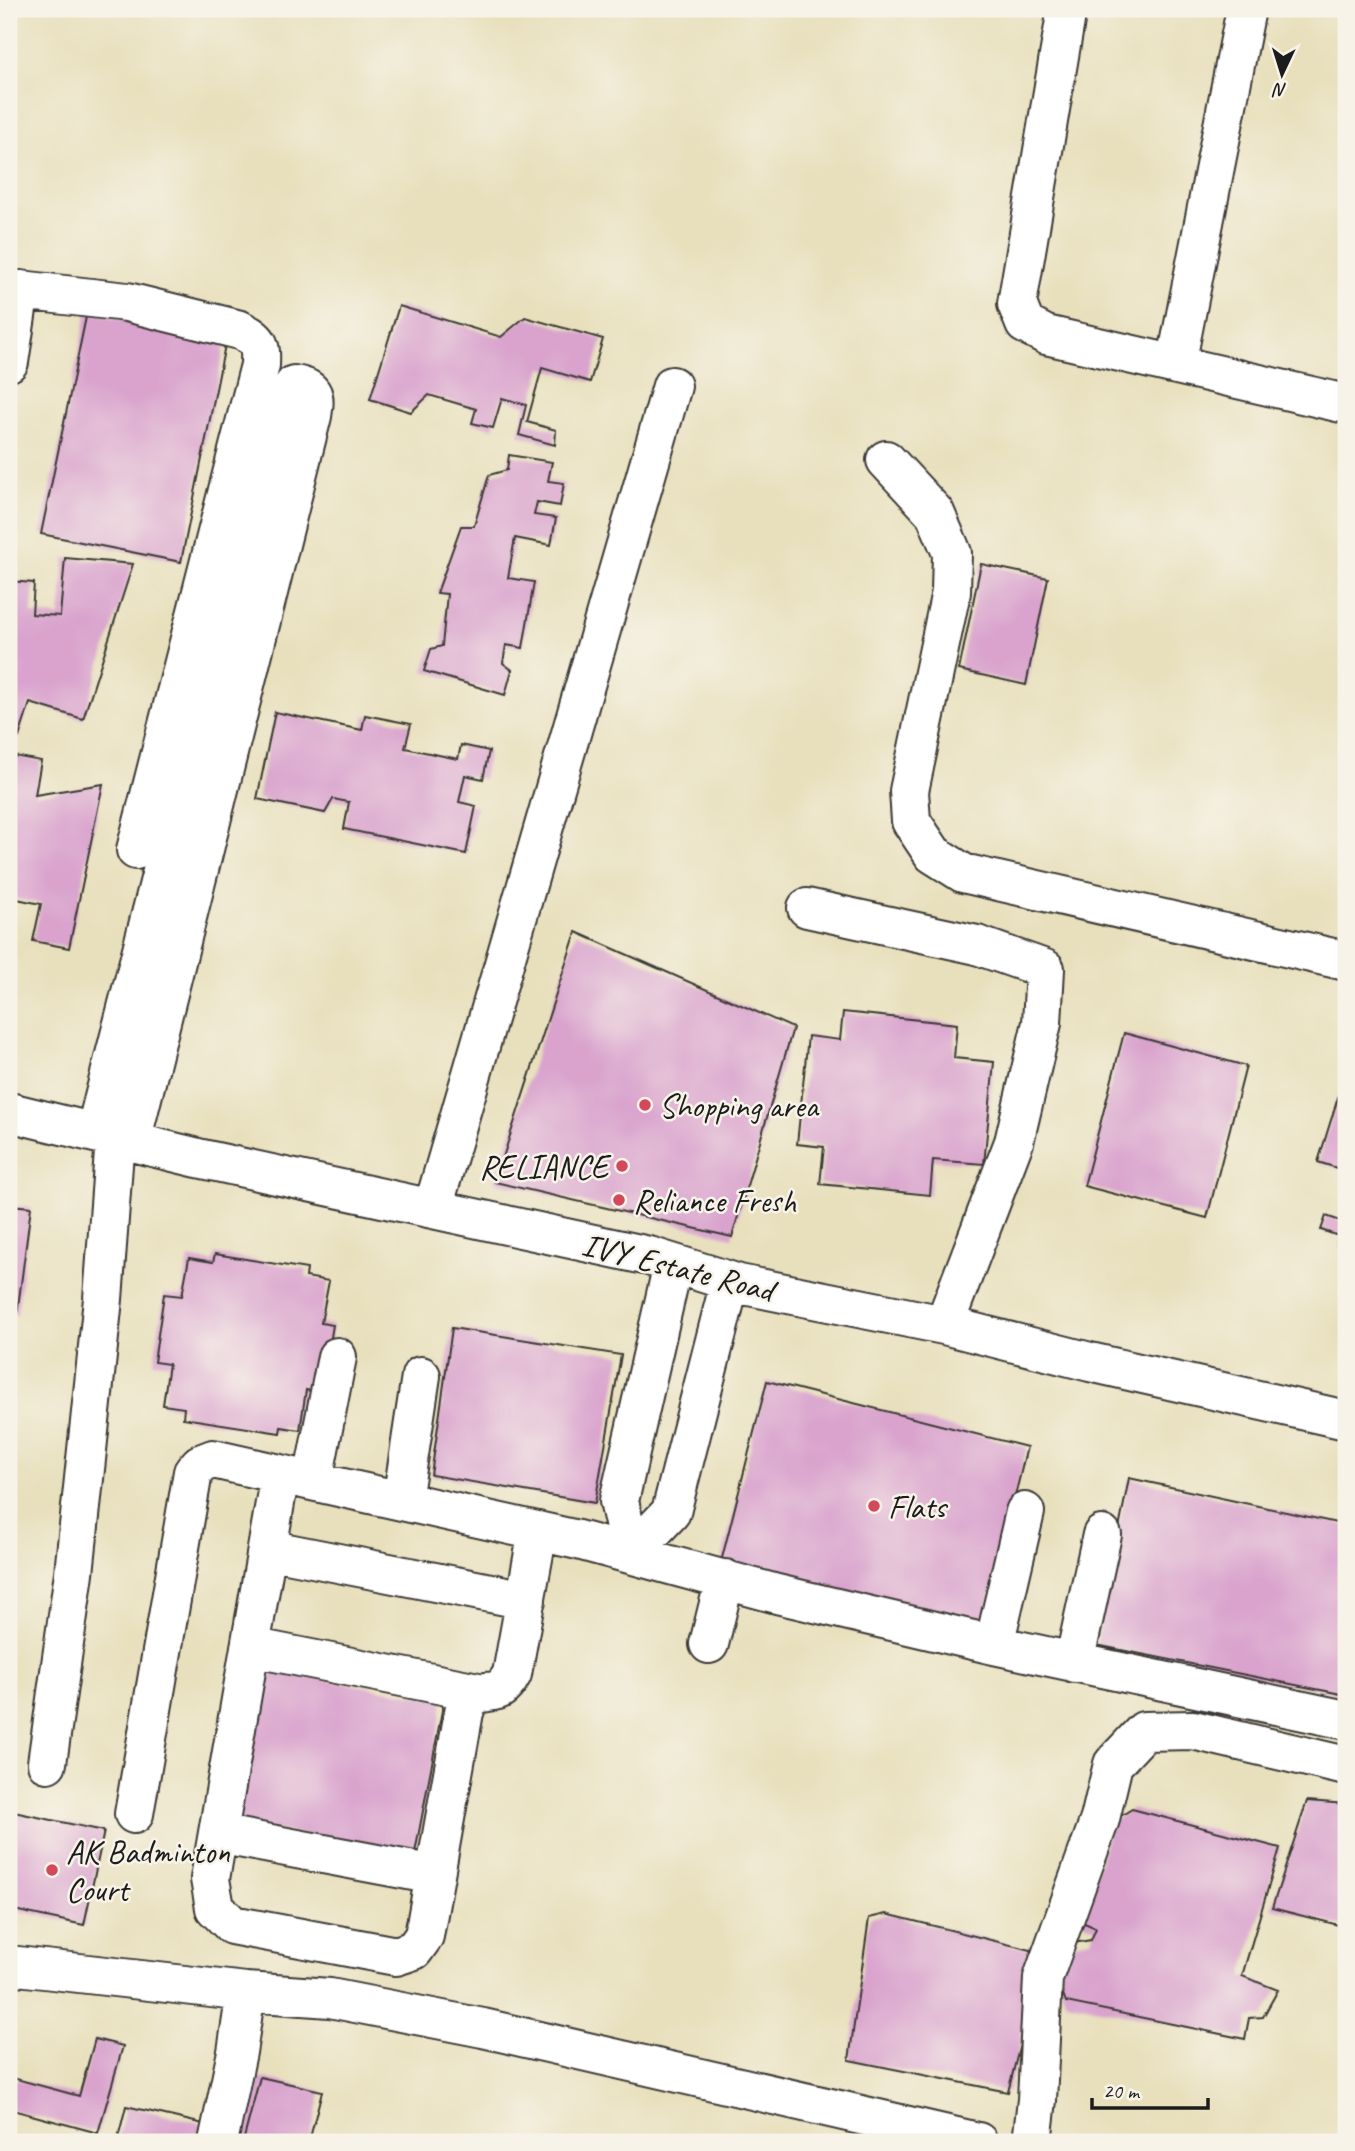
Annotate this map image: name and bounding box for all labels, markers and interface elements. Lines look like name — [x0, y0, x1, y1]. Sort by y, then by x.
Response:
north arrow — [1246, 38, 1316, 108]
text: N — [1271, 77, 1288, 102]
place label: Shopping area — [659, 1085, 819, 1127]
marker: Shopping area — [637, 1097, 653, 1113]
place label: RELIANCE — [479, 1146, 613, 1188]
marker: RELIANCE — [614, 1158, 630, 1174]
place label: Reliance Fresh — [633, 1180, 797, 1222]
marker: Reliance Fresh — [611, 1192, 627, 1208]
street label: IVY Estate Road — [578, 1223, 783, 1312]
place label: Flats — [888, 1486, 949, 1528]
marker: Flats — [866, 1498, 882, 1514]
place label: AK Badminton Court — [66, 1831, 230, 1911]
marker: AK Badminton Court — [44, 1862, 60, 1878]
scale bar — [1092, 2067, 1208, 2111]
text: 20 m — [1103, 2078, 1141, 2104]

